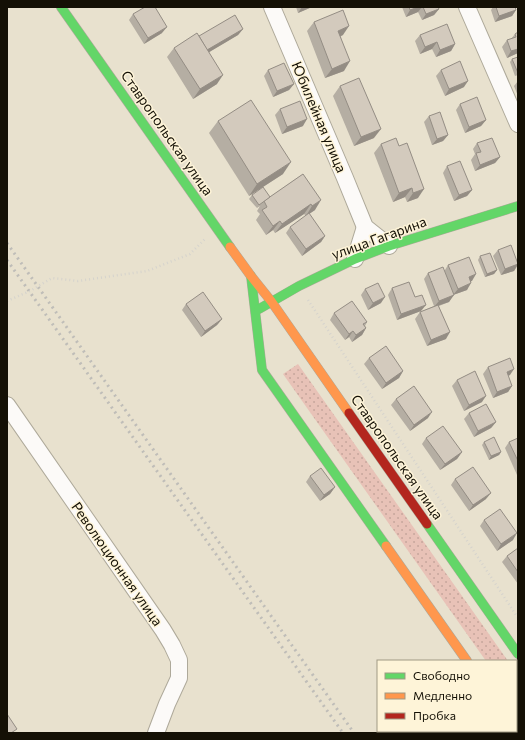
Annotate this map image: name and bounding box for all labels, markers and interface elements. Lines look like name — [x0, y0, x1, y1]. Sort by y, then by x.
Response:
street label: Юбилейная улица — [288, 59, 350, 175]
street label: Ставропольская улица — [118, 67, 217, 199]
street label: улица Гагарина — [329, 212, 429, 263]
street label: Ставропольская улица — [348, 391, 447, 523]
street label: Революционная улица — [68, 499, 167, 629]
legend — [377, 660, 517, 732]
text: Свободно — [413, 668, 470, 682]
text: Медленно — [413, 688, 472, 702]
text: Пробка — [413, 708, 456, 722]

